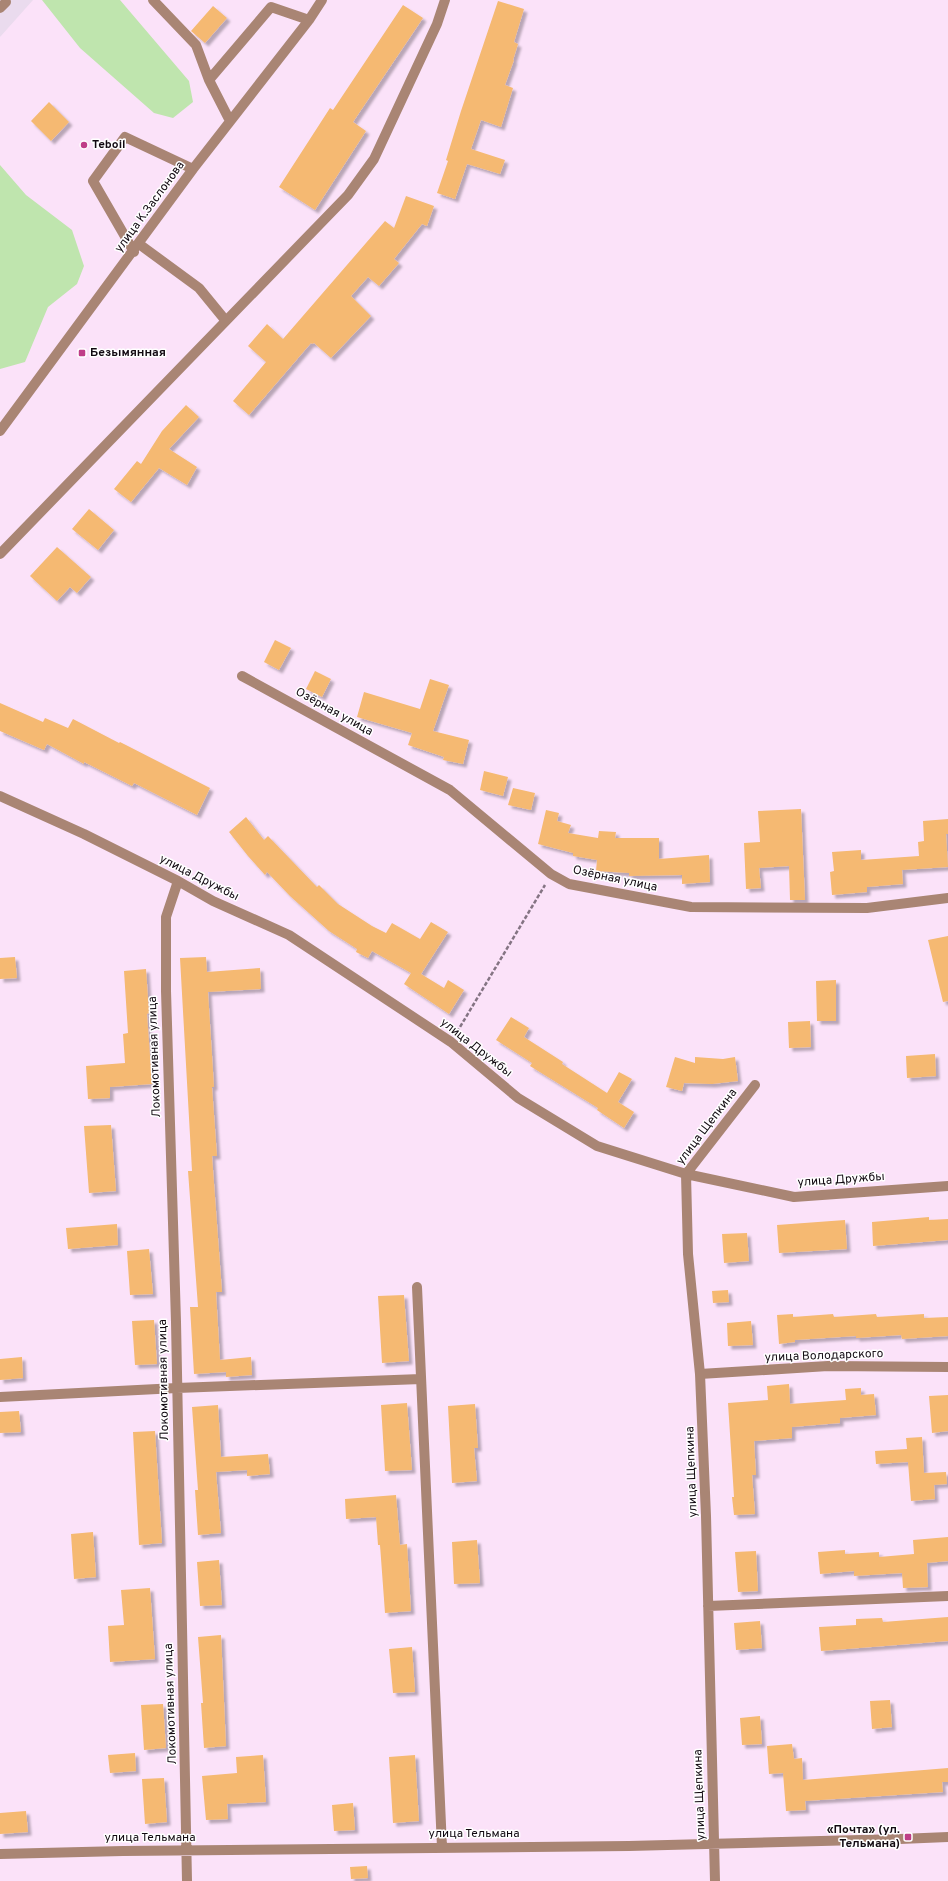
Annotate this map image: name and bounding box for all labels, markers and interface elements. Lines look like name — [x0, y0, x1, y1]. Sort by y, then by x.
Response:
place label: Teboil — [92, 137, 126, 153]
marker: Teboil — [79, 140, 89, 150]
street label: улица К.Заслонова — [111, 158, 189, 256]
place label: Безымянная — [90, 345, 166, 361]
marker: Безымянная — [77, 348, 87, 358]
street label: Озёрная улица — [292, 684, 376, 740]
street label: улица Дружбы — [157, 851, 241, 905]
street label: Озёрная улица — [571, 862, 659, 896]
street label: Локомотивная улица — [145, 996, 165, 1118]
street label: улица Дружбы — [437, 1015, 515, 1081]
street label: улица Щепкина — [673, 1086, 741, 1168]
street label: улица Дружбы — [797, 1169, 885, 1191]
street label: Локомотивная улица — [155, 1319, 173, 1441]
street label: улица Володарского — [764, 1346, 884, 1366]
street label: улица Щепкина — [682, 1426, 702, 1518]
street label: Локомотивная улица — [161, 1643, 181, 1765]
street label: улица Щепкина — [690, 1749, 710, 1841]
place label: «Почта» (ул. Тельмана) — [827, 1822, 900, 1852]
street label: улица Тельмана — [428, 1826, 520, 1842]
street label: улица Тельмана — [104, 1830, 196, 1846]
marker: «Почта» (ул. Тельмана) — [903, 1832, 913, 1842]

